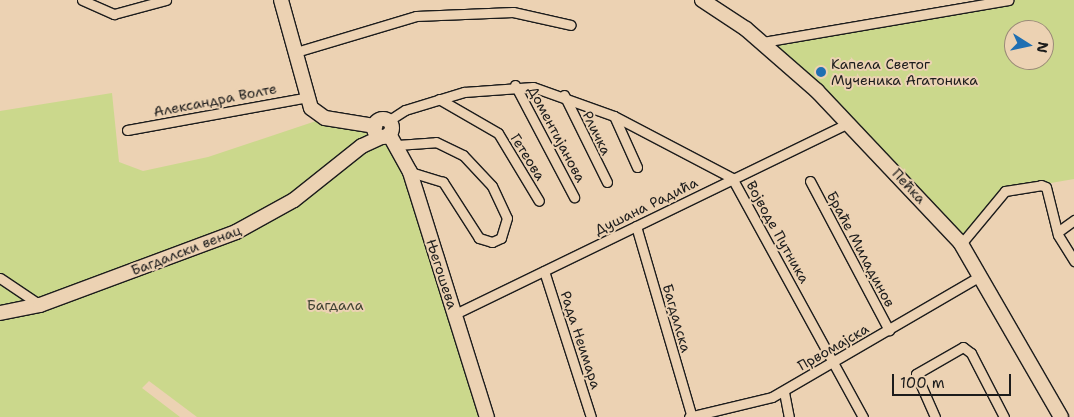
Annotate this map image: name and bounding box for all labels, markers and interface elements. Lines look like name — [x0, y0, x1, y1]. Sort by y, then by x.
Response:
north arrow — [1004, 20, 1054, 70]
text: N — [1033, 40, 1053, 54]
place label: Капела Светог Мученика Агатоника — [831, 56, 978, 88]
marker: Капела Светог Мученика Агатоника — [815, 66, 827, 78]
street label: Александра Волте — [152, 80, 278, 120]
street label: Доментијанова — [525, 83, 589, 185]
street label: Рличка — [579, 108, 615, 158]
street label: Гетеова — [507, 130, 549, 184]
street label: Пећка — [889, 165, 929, 207]
street label: Душана Радића — [592, 174, 700, 238]
street label: Војводе Путника — [743, 178, 813, 286]
street label: Браће Миладинов — [823, 188, 899, 310]
street label: Багдалски венац — [128, 221, 244, 279]
street label: Његошева — [423, 237, 461, 311]
street label: Багдалска — [659, 282, 695, 354]
street label: Рада Неимара — [557, 289, 605, 391]
park label: Багдала — [307, 297, 363, 313]
street label: Првомајска — [795, 320, 871, 374]
scale bar — [894, 364, 1013, 396]
text: 100 m — [900, 373, 945, 393]

